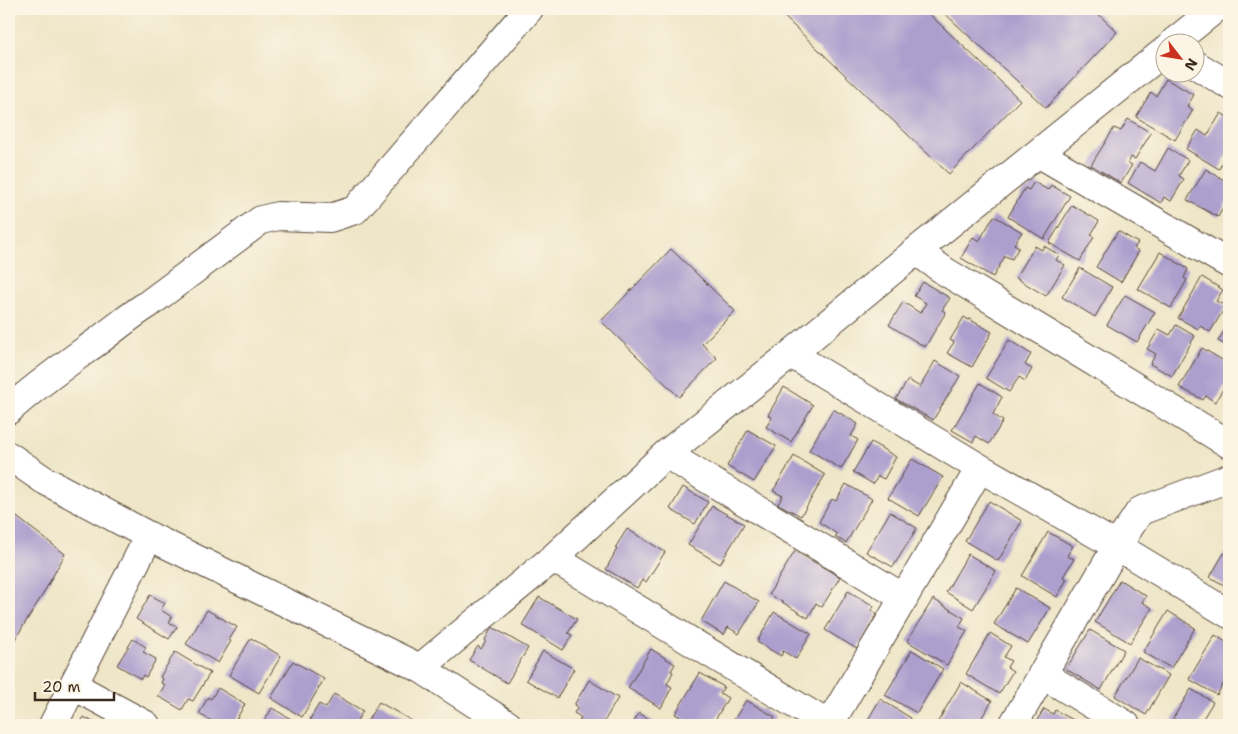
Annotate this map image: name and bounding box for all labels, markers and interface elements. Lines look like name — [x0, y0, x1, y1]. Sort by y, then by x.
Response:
north arrow — [1156, 32, 1206, 82]
text: N — [1181, 55, 1202, 74]
scale bar — [35, 669, 114, 701]
text: 20 m — [42, 677, 81, 697]

